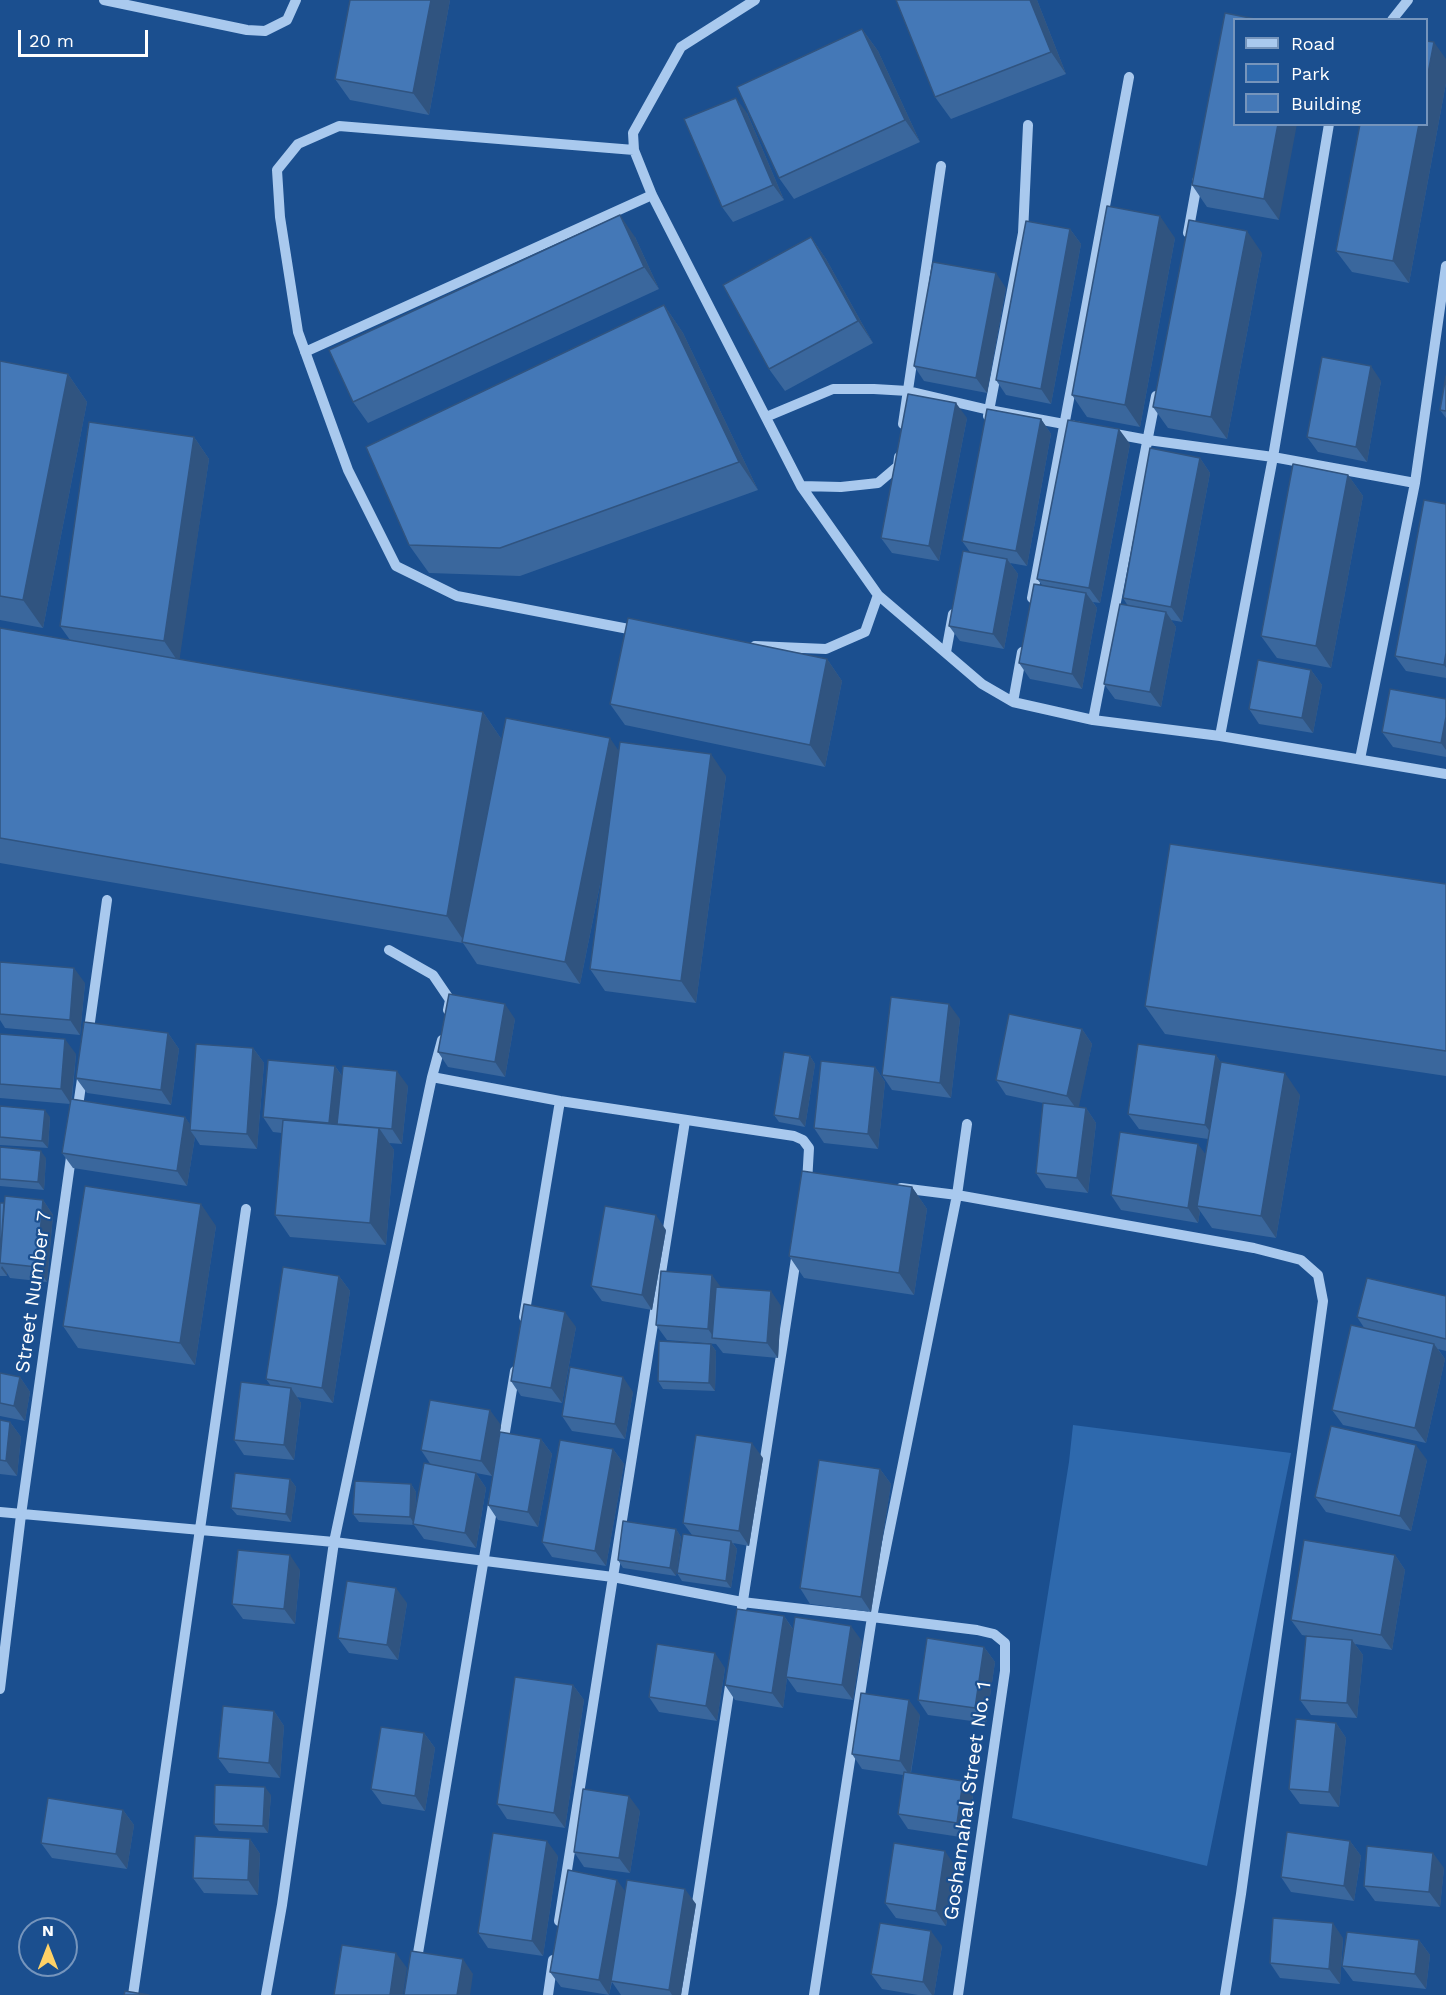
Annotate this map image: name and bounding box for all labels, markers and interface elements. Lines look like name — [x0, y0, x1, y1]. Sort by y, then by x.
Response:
scale bar — [21, 18, 152, 56]
legend — [1233, 18, 1428, 126]
text: 20 m — [29, 30, 74, 51]
text: Road — [1291, 33, 1335, 54]
text: Park — [1291, 63, 1330, 84]
text: Building — [1291, 93, 1361, 114]
street label: Street Number 7 — [11, 1210, 57, 1374]
street label: Goshamahal Street No. 1 — [939, 1680, 997, 1922]
north arrow — [18, 1917, 78, 1977]
text: N — [42, 1921, 54, 1940]

